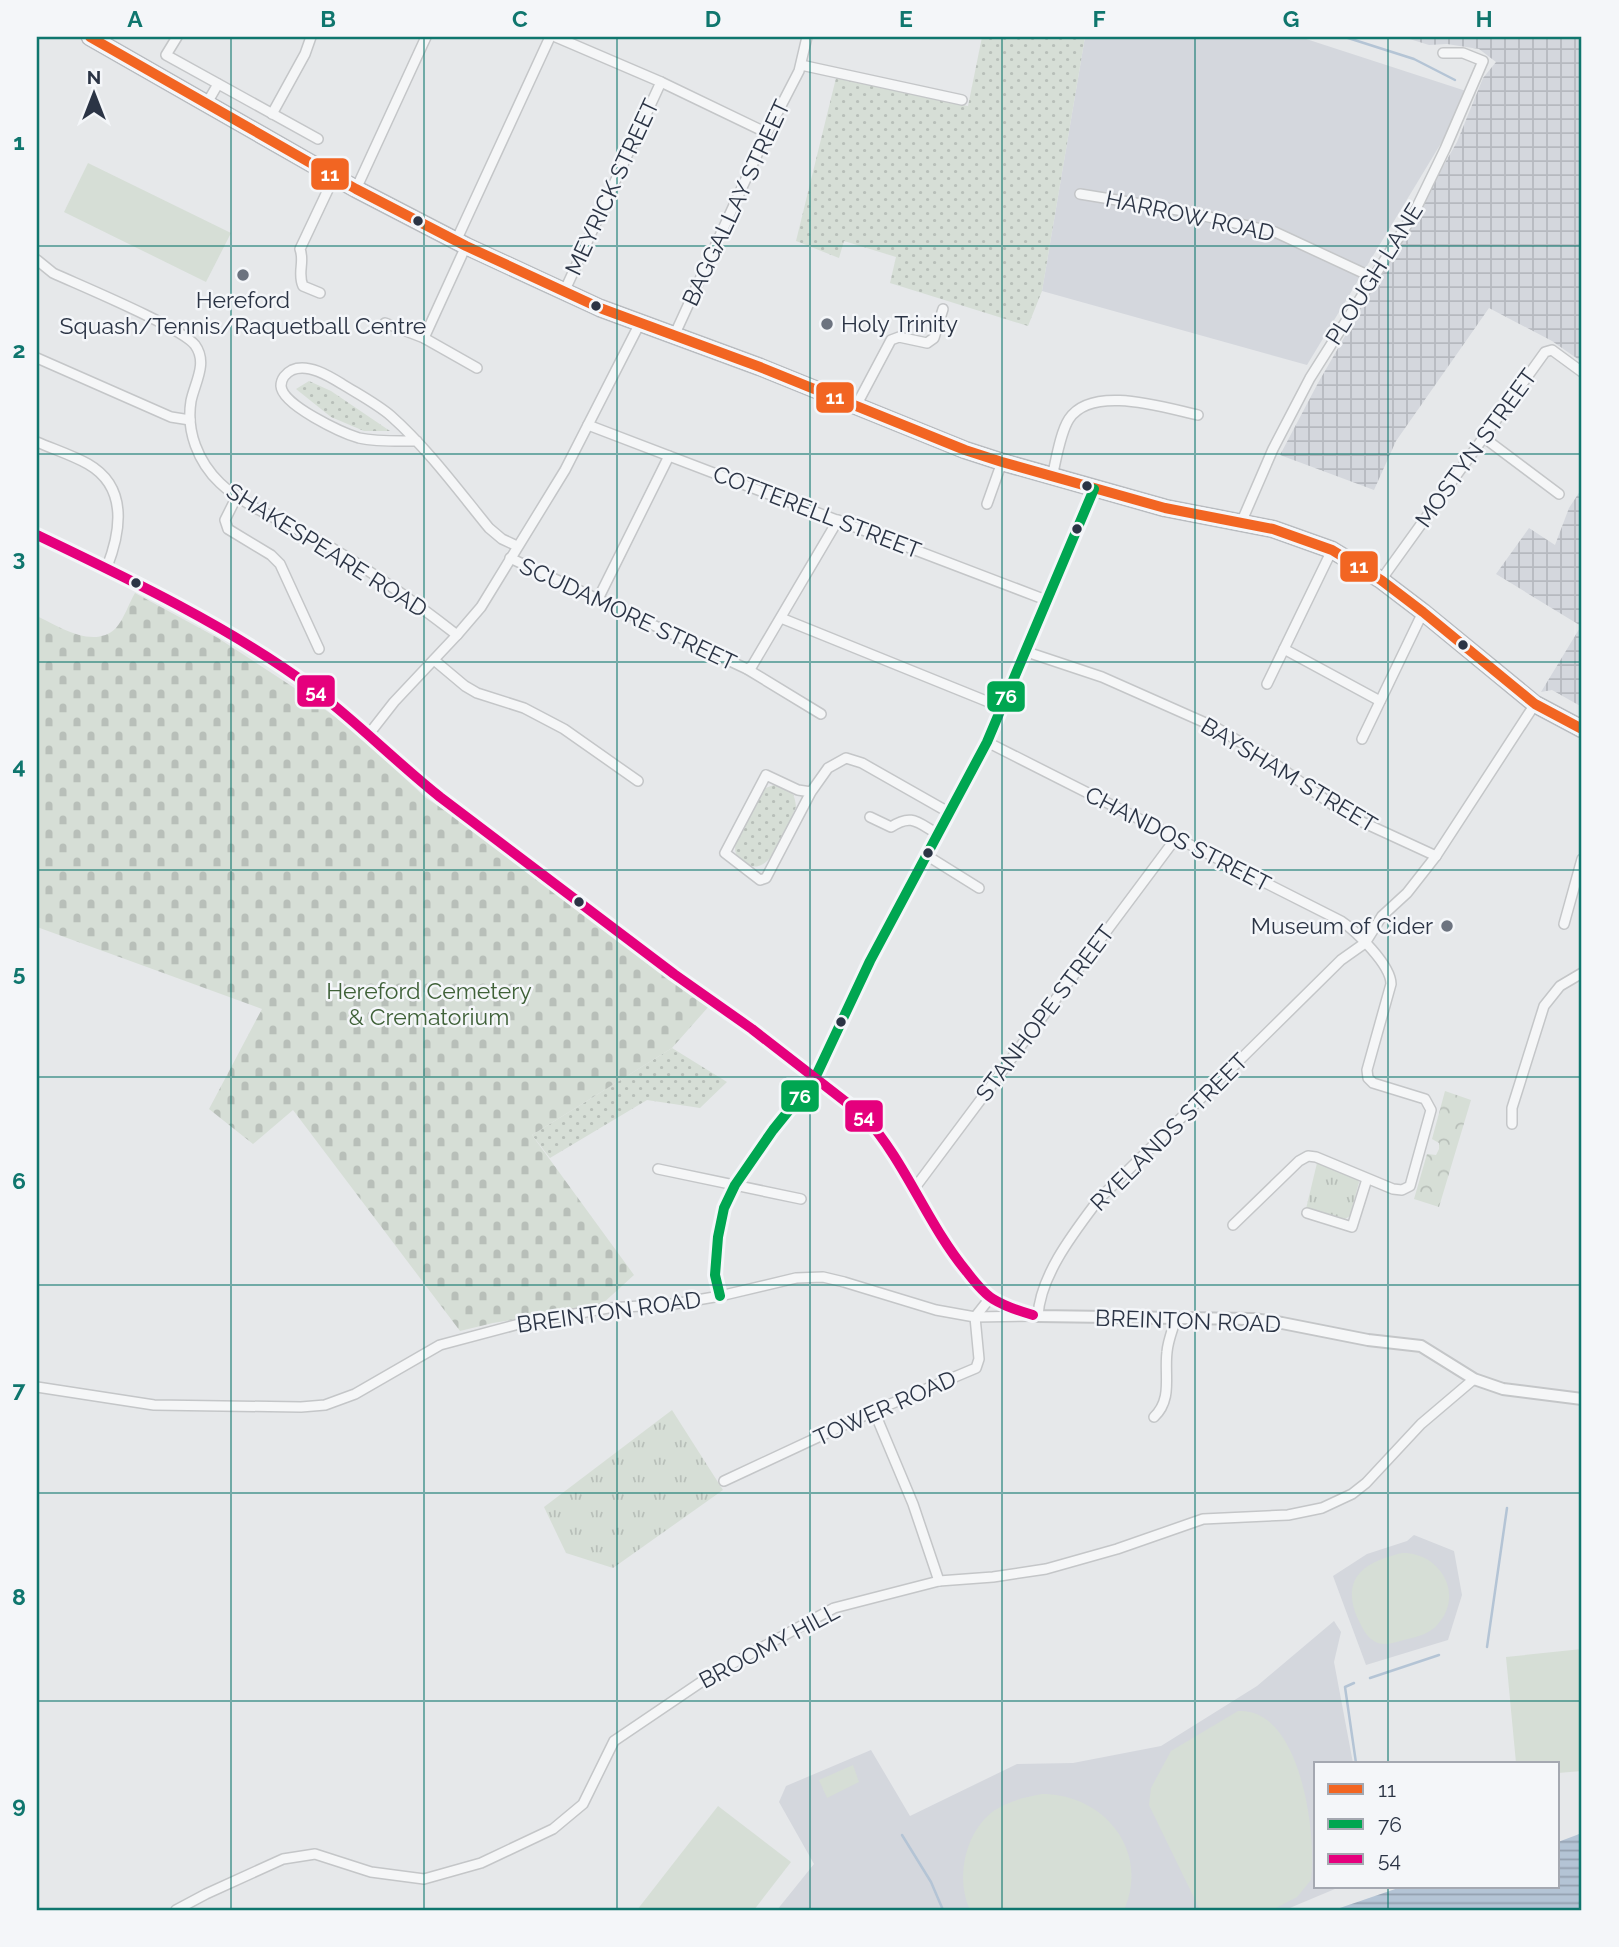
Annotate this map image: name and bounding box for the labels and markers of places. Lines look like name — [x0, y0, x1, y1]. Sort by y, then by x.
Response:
unlabelled marker — [411, 214, 425, 228]
marker: Hereford Squash/Tennis/Raquetball Centre — [235, 267, 251, 283]
place label: Hereford Squash/Tennis/Raquetball Centre — [60, 286, 426, 339]
unlabelled marker — [589, 299, 603, 313]
place label: Holy Trinity — [841, 310, 958, 337]
marker: Holy Trinity — [819, 316, 835, 332]
unlabelled marker — [1080, 479, 1094, 493]
unlabelled marker — [1070, 522, 1084, 536]
unlabelled marker — [129, 576, 143, 590]
unlabelled marker — [1456, 638, 1470, 652]
unlabelled marker — [921, 846, 935, 860]
unlabelled marker — [572, 895, 586, 909]
place label: Museum of Cider — [1251, 912, 1433, 939]
marker: Museum of Cider — [1439, 918, 1455, 934]
unlabelled marker — [834, 1015, 848, 1029]

